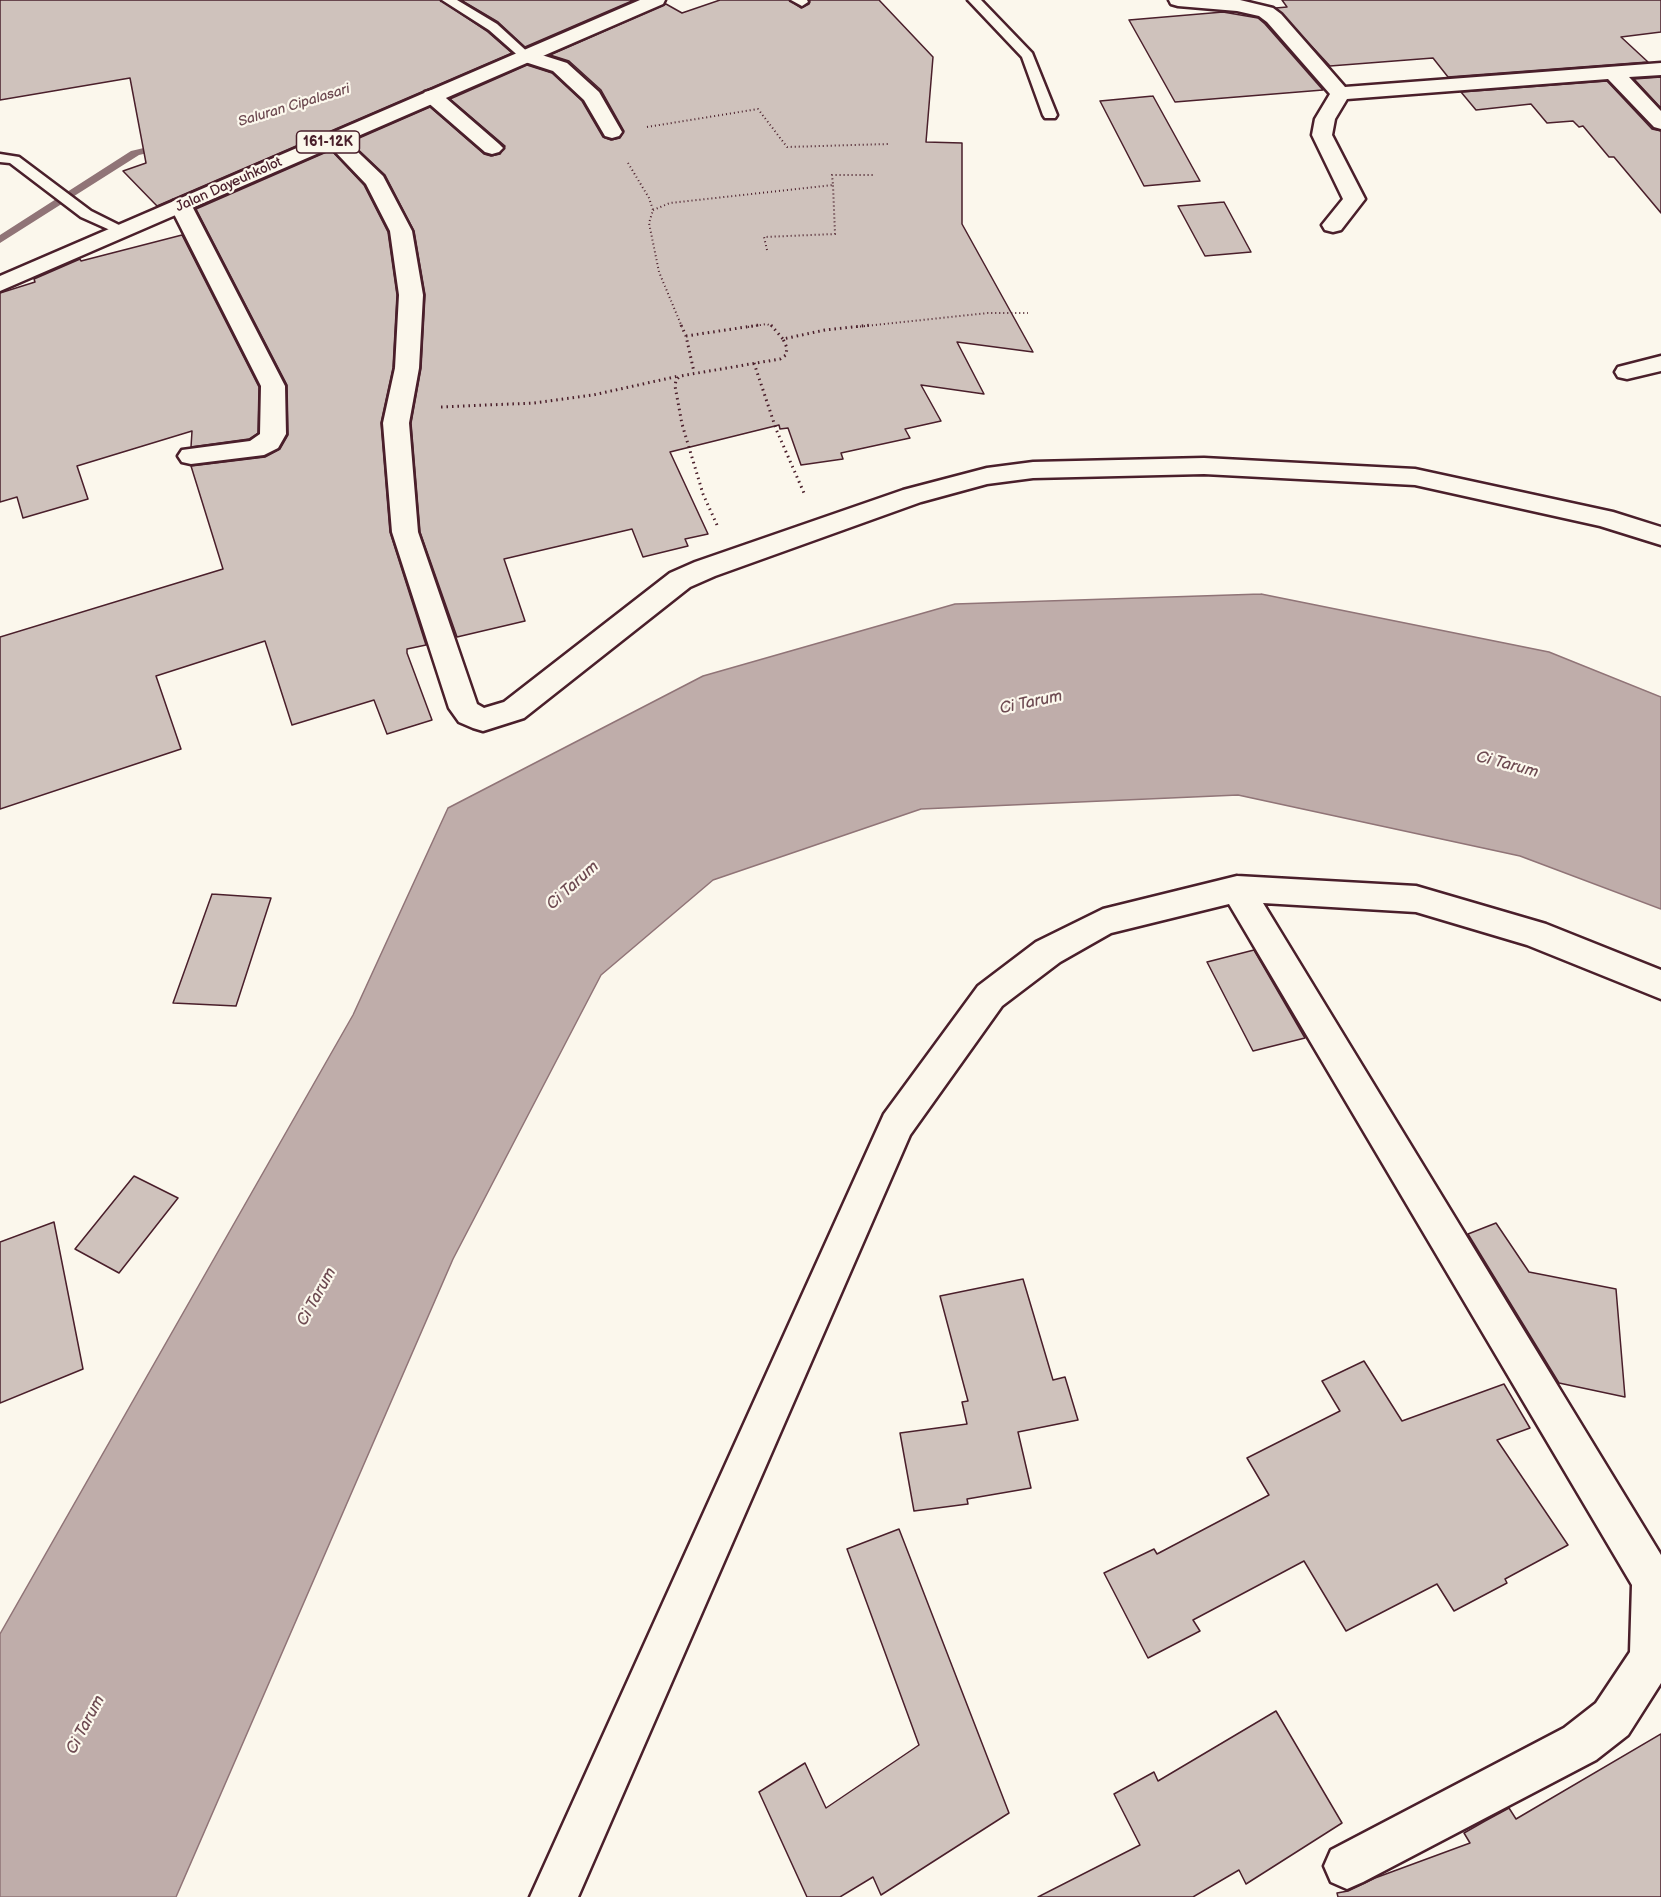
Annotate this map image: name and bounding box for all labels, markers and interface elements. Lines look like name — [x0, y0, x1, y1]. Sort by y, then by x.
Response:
water label: Saluran Cipalasari — [236, 81, 352, 131]
road number: 161-12K — [296, 131, 360, 153]
street label: Jalan Dayeuhkolot — [173, 154, 285, 216]
water label: Ci Tarum — [998, 687, 1064, 719]
water label: Ci Tarum — [1474, 747, 1540, 783]
water label: Ci Tarum — [543, 858, 603, 914]
water label: Ci Tarum — [293, 1265, 341, 1329]
water label: Ci Tarum — [63, 1692, 109, 1758]

